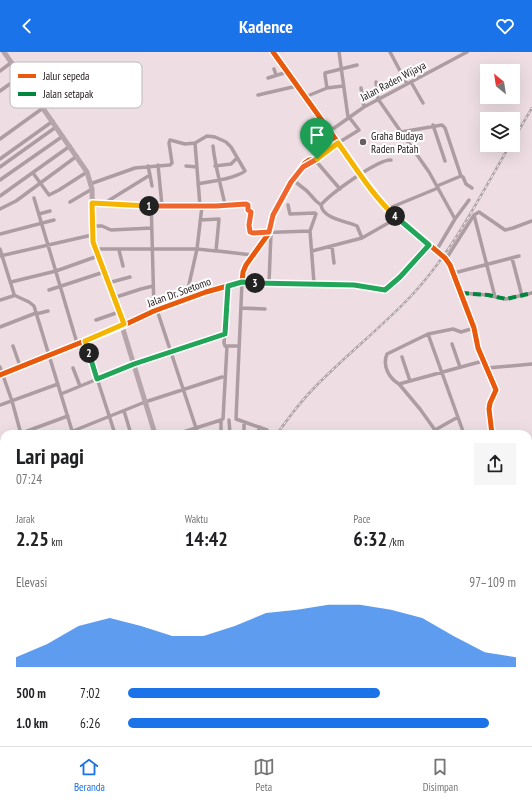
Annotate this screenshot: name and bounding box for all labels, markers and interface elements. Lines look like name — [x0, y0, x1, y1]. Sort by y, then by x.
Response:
icon: back — [16, 15, 38, 37]
text: Kadence — [239, 15, 293, 38]
icon: heart — [494, 15, 516, 37]
street label: Jalan Raden Wijaya — [357, 58, 428, 105]
legend — [10, 62, 142, 108]
north arrow — [480, 64, 520, 104]
map controls — [480, 64, 520, 152]
text: Jalur sepeda — [42, 69, 90, 83]
text: Jalan setapak — [42, 87, 94, 101]
button: layers — [480, 112, 520, 152]
pin — [300, 118, 334, 159]
icon: arrive — [306, 124, 328, 146]
place label: Graha Budaya Raden Patah — [371, 129, 423, 156]
marker: Graha Budaya Raden Patah — [358, 137, 368, 147]
pin: 1 — [139, 196, 159, 216]
text: 1 — [146, 199, 152, 213]
pin: 4 — [385, 206, 405, 226]
text: 4 — [392, 209, 398, 223]
pin: 3 — [245, 273, 265, 293]
street label: Jalan Dr. Soetomo — [144, 274, 213, 310]
text: 3 — [252, 276, 258, 290]
pin: 2 — [79, 343, 99, 363]
text: 2 — [86, 346, 92, 360]
text: Lari pagi — [16, 442, 84, 470]
button: share — [474, 443, 516, 485]
text: 07:24 — [16, 471, 42, 488]
text: Jarak — [16, 512, 35, 526]
text: Waktu — [185, 512, 208, 526]
text: Pace — [353, 512, 371, 526]
text: 2.25 — [16, 526, 49, 552]
text: 14:42 — [185, 526, 228, 552]
text: 6:32 — [353, 526, 387, 552]
text: km — [49, 535, 63, 549]
text: /km — [387, 535, 404, 549]
text: Elevasi — [16, 574, 47, 591]
text: 97–109 m — [469, 574, 516, 591]
text: 500 m — [16, 685, 46, 702]
text: 7:02 — [80, 685, 100, 702]
text: 1.0 km — [16, 715, 48, 732]
text: 6:26 — [80, 715, 100, 732]
tab: Beranda — [74, 756, 105, 794]
tab: Peta — [253, 756, 275, 794]
tab: Disimpan — [423, 756, 458, 794]

